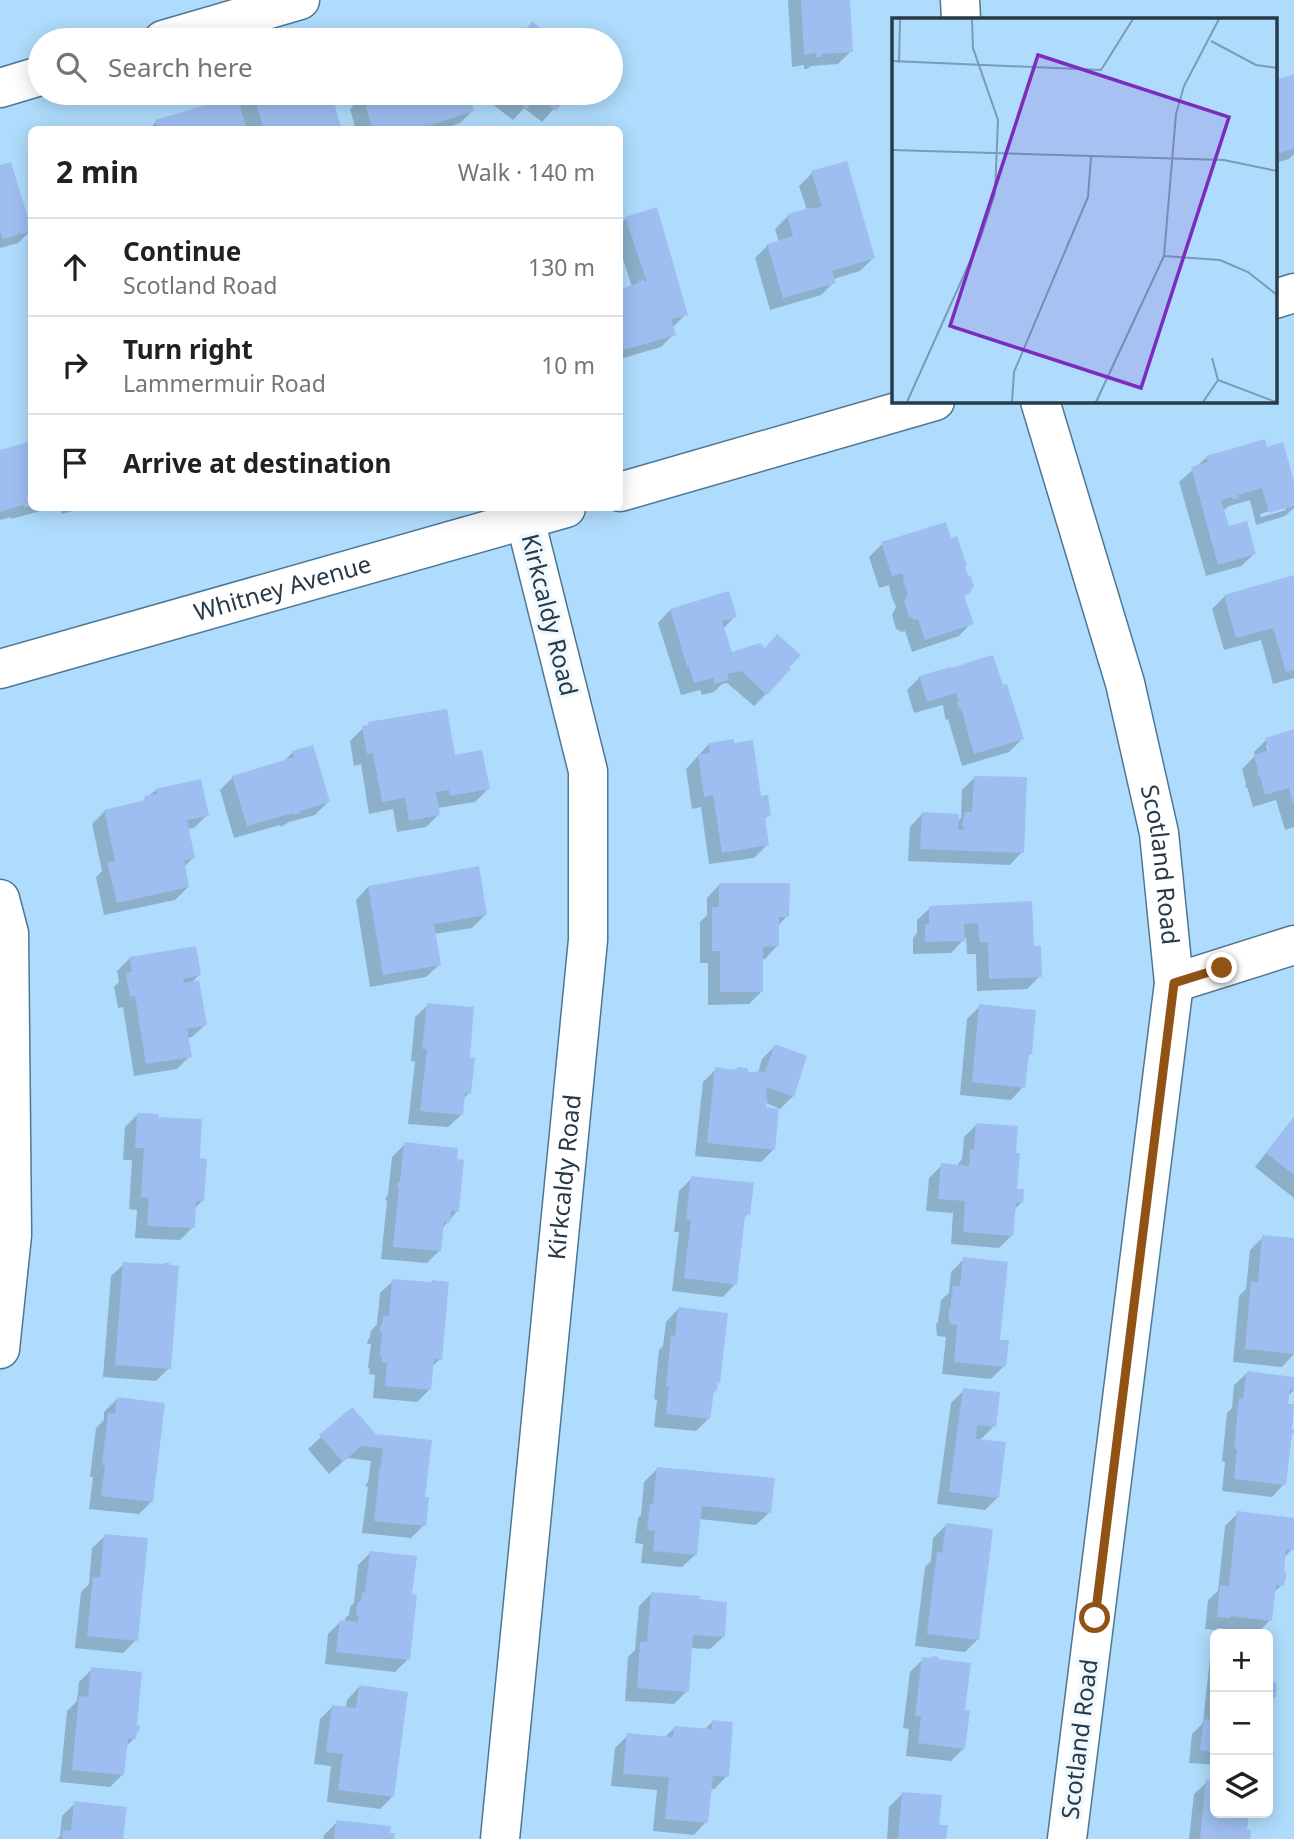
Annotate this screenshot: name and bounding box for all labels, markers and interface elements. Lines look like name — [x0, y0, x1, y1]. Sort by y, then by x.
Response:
inset map — [892, 18, 1276, 402]
search box — [28, 28, 623, 105]
icon: search — [52, 48, 90, 86]
text: Search here — [108, 49, 253, 85]
text: 2 min — [56, 151, 139, 192]
text: Walk · 140 m — [458, 156, 595, 188]
text: Continue — [123, 233, 241, 269]
icon: ahead — [56, 248, 94, 286]
text: 130 m — [528, 251, 595, 283]
text: Scotland Road — [123, 269, 277, 301]
text: Turn right — [123, 331, 253, 367]
icon: right — [56, 346, 94, 384]
text: 10 m — [541, 349, 595, 381]
text: Lammermuir Road — [123, 367, 326, 399]
icon: arrive — [56, 444, 94, 482]
text: Arrive at destination — [123, 445, 392, 481]
street label: Kirkcaldy Road — [514, 530, 587, 699]
street label: Whitney Avenue — [190, 546, 375, 628]
street label: Scotland Road — [1134, 781, 1188, 946]
route end — [1206, 952, 1237, 983]
street label: Kirkcaldy Road — [539, 1093, 588, 1261]
route start — [1079, 1602, 1110, 1633]
map controls — [1210, 1629, 1273, 1818]
button: + — [1210, 1629, 1273, 1692]
street label: Scotland Road — [1052, 1657, 1105, 1821]
button: − — [1210, 1692, 1273, 1755]
button: layers — [1210, 1755, 1273, 1818]

